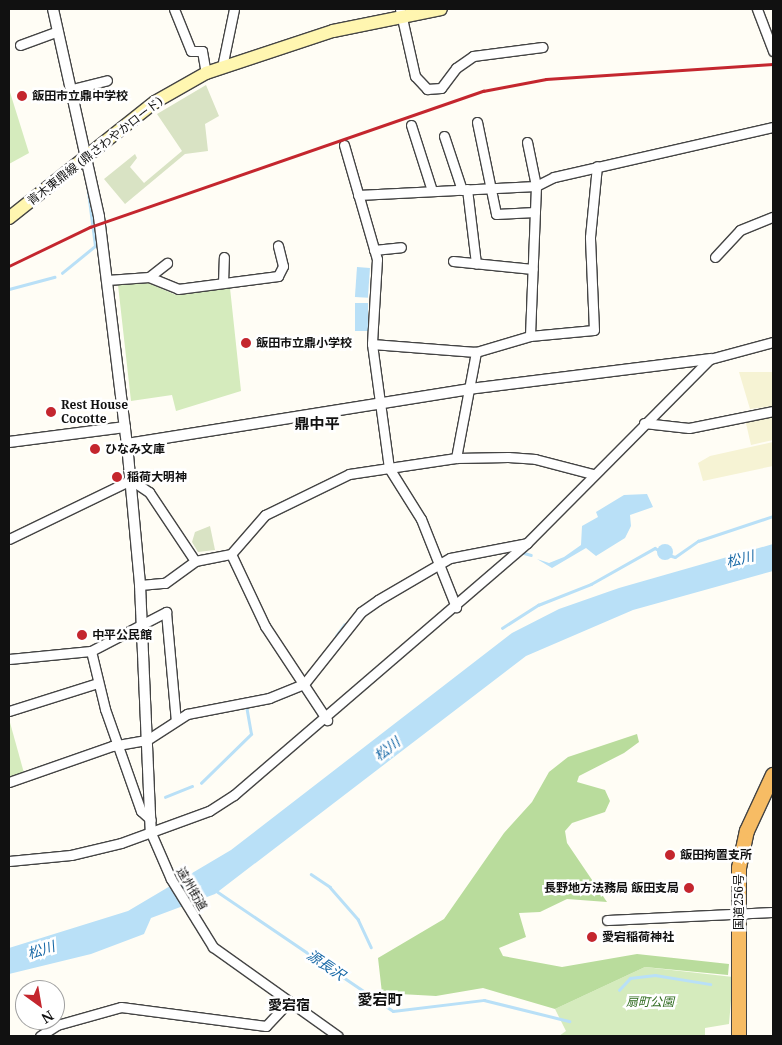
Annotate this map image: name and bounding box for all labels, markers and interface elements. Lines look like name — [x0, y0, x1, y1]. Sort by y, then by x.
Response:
place label: 飯田市立鼎中学校 — [32, 89, 128, 103]
marker: 飯田市立鼎中学校 — [16, 90, 28, 102]
street label: 青木東鼎線 (鼎さわやかロード) — [25, 94, 165, 208]
place label: 飯田市立鼎小学校 — [256, 336, 352, 350]
marker: 飯田市立鼎小学校 — [240, 337, 252, 349]
place label: Rest House Cocotte — [61, 398, 128, 426]
marker: Rest House Cocotte — [45, 406, 57, 418]
district label: 鼎中平 — [295, 415, 339, 433]
place label: ひなみ文庫 — [105, 442, 165, 456]
marker: ひなみ文庫 — [89, 443, 101, 455]
place label: 稲荷大明神 — [127, 470, 187, 484]
marker: 稲荷大明神 — [111, 471, 123, 483]
water label: 松川 — [724, 547, 756, 571]
place label: 中平公民館 — [92, 628, 152, 642]
marker: 中平公民館 — [76, 629, 88, 641]
water label: 松川 — [371, 734, 403, 764]
place label: 飯田拘置支所 — [680, 848, 752, 862]
marker: 飯田拘置支所 — [664, 849, 676, 861]
street label: 遠州街道 — [174, 865, 210, 913]
street label: 国道256号 — [732, 874, 746, 930]
place label: 長野地方法務局 飯田支局 — [544, 881, 679, 895]
marker: 長野地方法務局 飯田支局 — [683, 882, 695, 894]
place label: 愛宕稲荷神社 — [602, 930, 674, 944]
marker: 愛宕稲荷神社 — [586, 931, 598, 943]
water label: 松川 — [25, 938, 57, 962]
water label: 源長沢 — [304, 946, 348, 984]
north arrow — [15, 980, 65, 1030]
district label: 愛宕町 — [358, 991, 402, 1009]
park label: 扇町公園 — [626, 995, 674, 1009]
district label: 愛宕宿 — [268, 997, 310, 1013]
text: N — [38, 1006, 57, 1028]

